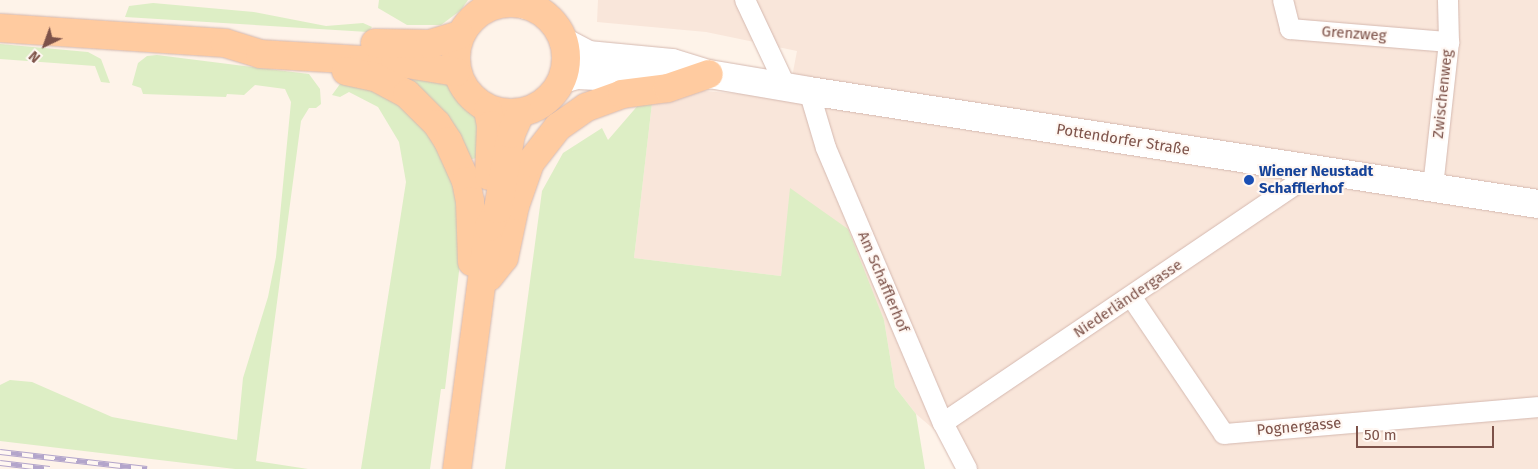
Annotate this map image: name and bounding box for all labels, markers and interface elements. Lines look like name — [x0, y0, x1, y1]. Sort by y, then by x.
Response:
north arrow — [20, 20, 70, 70]
street label: Grenzweg — [1321, 23, 1387, 45]
text: N — [25, 47, 44, 66]
street label: Zwischenweg — [1429, 49, 1457, 139]
street label: Pottendorfer Straße — [1055, 121, 1191, 159]
place label: Wiener Neustadt Schafflerhof — [1259, 162, 1373, 197]
marker: Wiener Neustadt Schafflerhof — [1243, 174, 1255, 186]
street label: Am Schafflerhof — [854, 229, 912, 335]
street label: Niederländergasse — [1070, 256, 1186, 342]
street label: Pognergasse — [1256, 414, 1342, 440]
scale bar — [1358, 416, 1496, 448]
text: 50 m — [1364, 426, 1397, 444]

